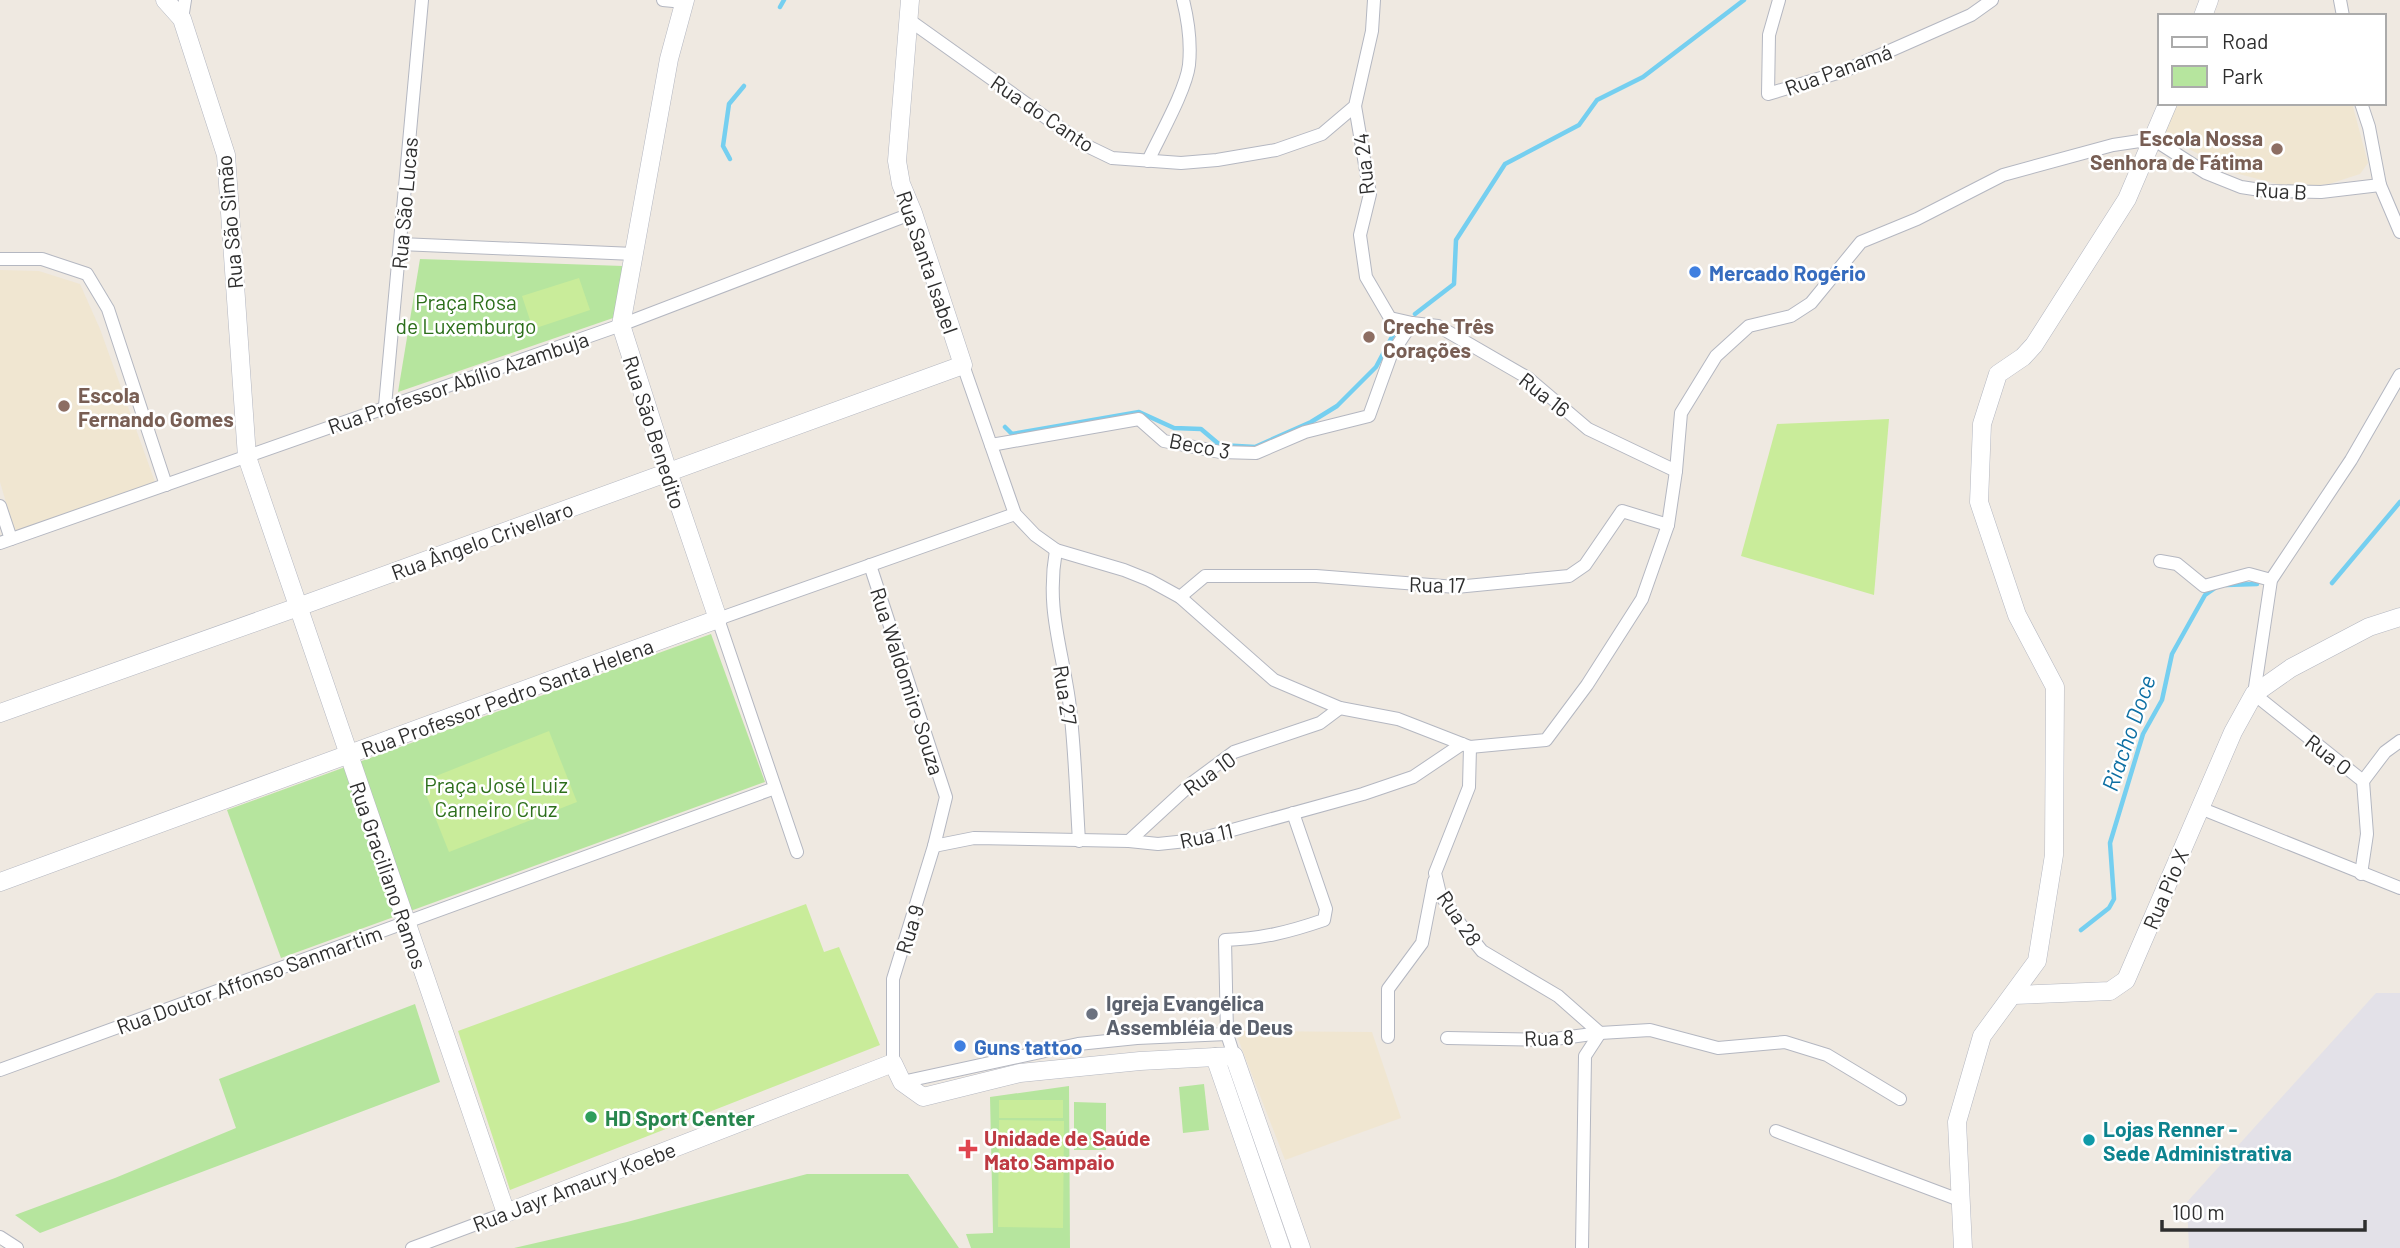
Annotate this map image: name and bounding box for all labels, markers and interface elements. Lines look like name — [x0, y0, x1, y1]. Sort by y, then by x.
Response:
legend — [2158, 14, 2386, 105]
text: Road — [2222, 28, 2268, 53]
street label: Rua Panamá — [1781, 38, 1895, 100]
text: Park — [2222, 63, 2263, 88]
street label: Rua do Canto — [986, 69, 1100, 157]
place label: Escola Nossa Senhora de Fátima — [2090, 125, 2263, 174]
street label: Rua 24 — [1347, 132, 1379, 196]
street label: Rua São Lucas — [386, 136, 422, 270]
marker: Escola Nossa Senhora de Fátima — [2269, 141, 2285, 157]
street label: Rua São Simão — [211, 154, 247, 290]
street label: Rua B — [2254, 176, 2308, 204]
street label: Rua Santa Isabel — [892, 187, 964, 337]
place label: Mercado Rogério — [1709, 260, 1866, 285]
marker: Mercado Rogério — [1687, 264, 1703, 280]
park label: Praça Rosa de Luxemburgo — [396, 289, 536, 338]
place label: Creche Três Corações — [1383, 313, 1494, 362]
street label: Rua Professor Abílio Azambuja — [324, 326, 592, 438]
marker: Creche Três Corações — [1361, 329, 1377, 345]
street label: Rua São Benedito — [618, 352, 692, 512]
street label: Rua 16 — [1515, 367, 1575, 421]
place label: Escola Fernando Gomes — [78, 382, 234, 431]
marker: Escola Fernando Gomes — [56, 398, 72, 414]
street label: Beco 3 — [1167, 427, 1233, 463]
street label: Rua Ângelo Crivellaro — [388, 495, 576, 585]
street label: Rua 17 — [1409, 571, 1465, 597]
street label: Rua Waldomiro Souza — [866, 584, 950, 778]
street label: Rua Professor Pedro Santa Helena — [358, 632, 656, 762]
street label: Rua 27 — [1049, 663, 1083, 727]
water label: Riacho Doce — [2095, 671, 2161, 795]
street label: Rua O — [2301, 728, 2357, 780]
street label: Rua 10 — [1178, 746, 1240, 800]
park label: Praça José Luiz Carneiro Cruz — [424, 772, 568, 821]
street label: Rua Graciliano Ramos — [345, 778, 433, 972]
street label: Rua 11 — [1177, 817, 1235, 853]
street label: Rua Pio X — [2137, 845, 2193, 933]
street label: Rua 28 — [1433, 886, 1487, 950]
street label: Rua 9 — [890, 901, 928, 957]
street label: Rua Doutor Affonso Sanmartim — [113, 919, 385, 1039]
place label: Igreja Evangélica Assembléia de Deus — [1106, 990, 1293, 1039]
marker: Igreja Evangélica Assembléia de Deus — [1084, 1006, 1100, 1022]
street label: Rua 8 — [1524, 1024, 1574, 1050]
place label: Guns tattoo — [974, 1034, 1083, 1059]
marker: Guns tattoo — [952, 1038, 968, 1054]
place label: HD Sport Center — [605, 1105, 755, 1130]
marker: HD Sport Center — [583, 1109, 599, 1125]
place label: Lojas Renner - Sede Administrativa — [2103, 1116, 2292, 1165]
place label: Unidade de Saúde Mato Sampaio — [984, 1125, 1150, 1174]
marker: Lojas Renner - Sede Administrativa — [2081, 1132, 2097, 1148]
street label: Rua Jayr Amaury Koebe — [469, 1136, 679, 1236]
marker: Unidade de Saúde Mato Sampaio — [958, 1139, 978, 1159]
scale bar — [2162, 1188, 2365, 1232]
text: 100 m — [2172, 1199, 2225, 1224]

